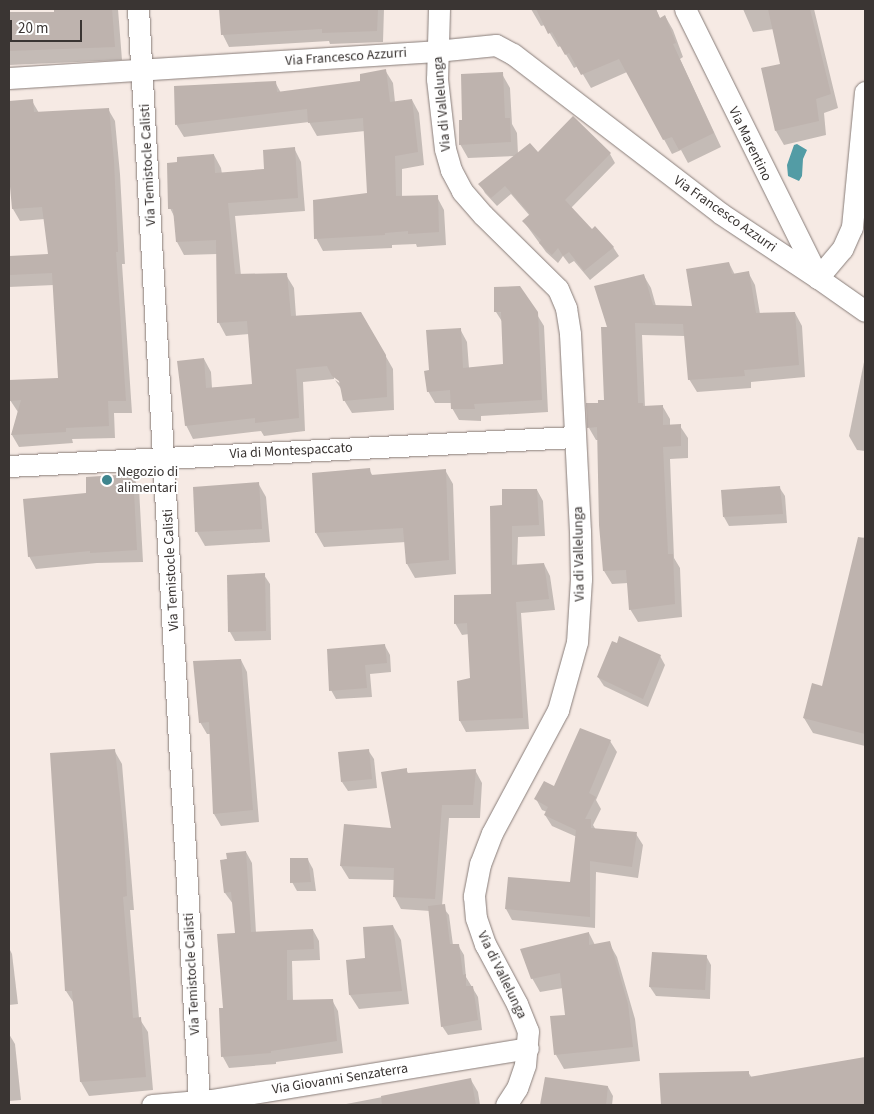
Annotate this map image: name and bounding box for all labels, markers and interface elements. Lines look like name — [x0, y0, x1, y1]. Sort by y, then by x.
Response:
scale bar — [12, 10, 85, 42]
text: 20 m — [18, 18, 48, 39]
street label: Via Francesco Azzurri — [285, 44, 407, 70]
street label: Via di Vallelunga — [429, 56, 455, 152]
street label: Via Temistocle Calisti — [136, 103, 160, 227]
street label: Via Marentino — [725, 104, 775, 184]
street label: Via Francesco Azzurri — [670, 172, 780, 256]
street label: Via di Montespaccato — [229, 439, 353, 463]
place label: Negozio di alimentari — [117, 464, 178, 497]
marker: Negozio di alimentari — [101, 474, 113, 486]
street label: Via di Vallelunga — [570, 506, 588, 602]
street label: Via Temistocle Calisti — [159, 508, 183, 632]
street label: Via Temistocle Calisti — [180, 912, 204, 1036]
street label: Via di Vallelunga — [474, 928, 530, 1022]
street label: Via Giovanni Senzaterra — [271, 1060, 409, 1098]

